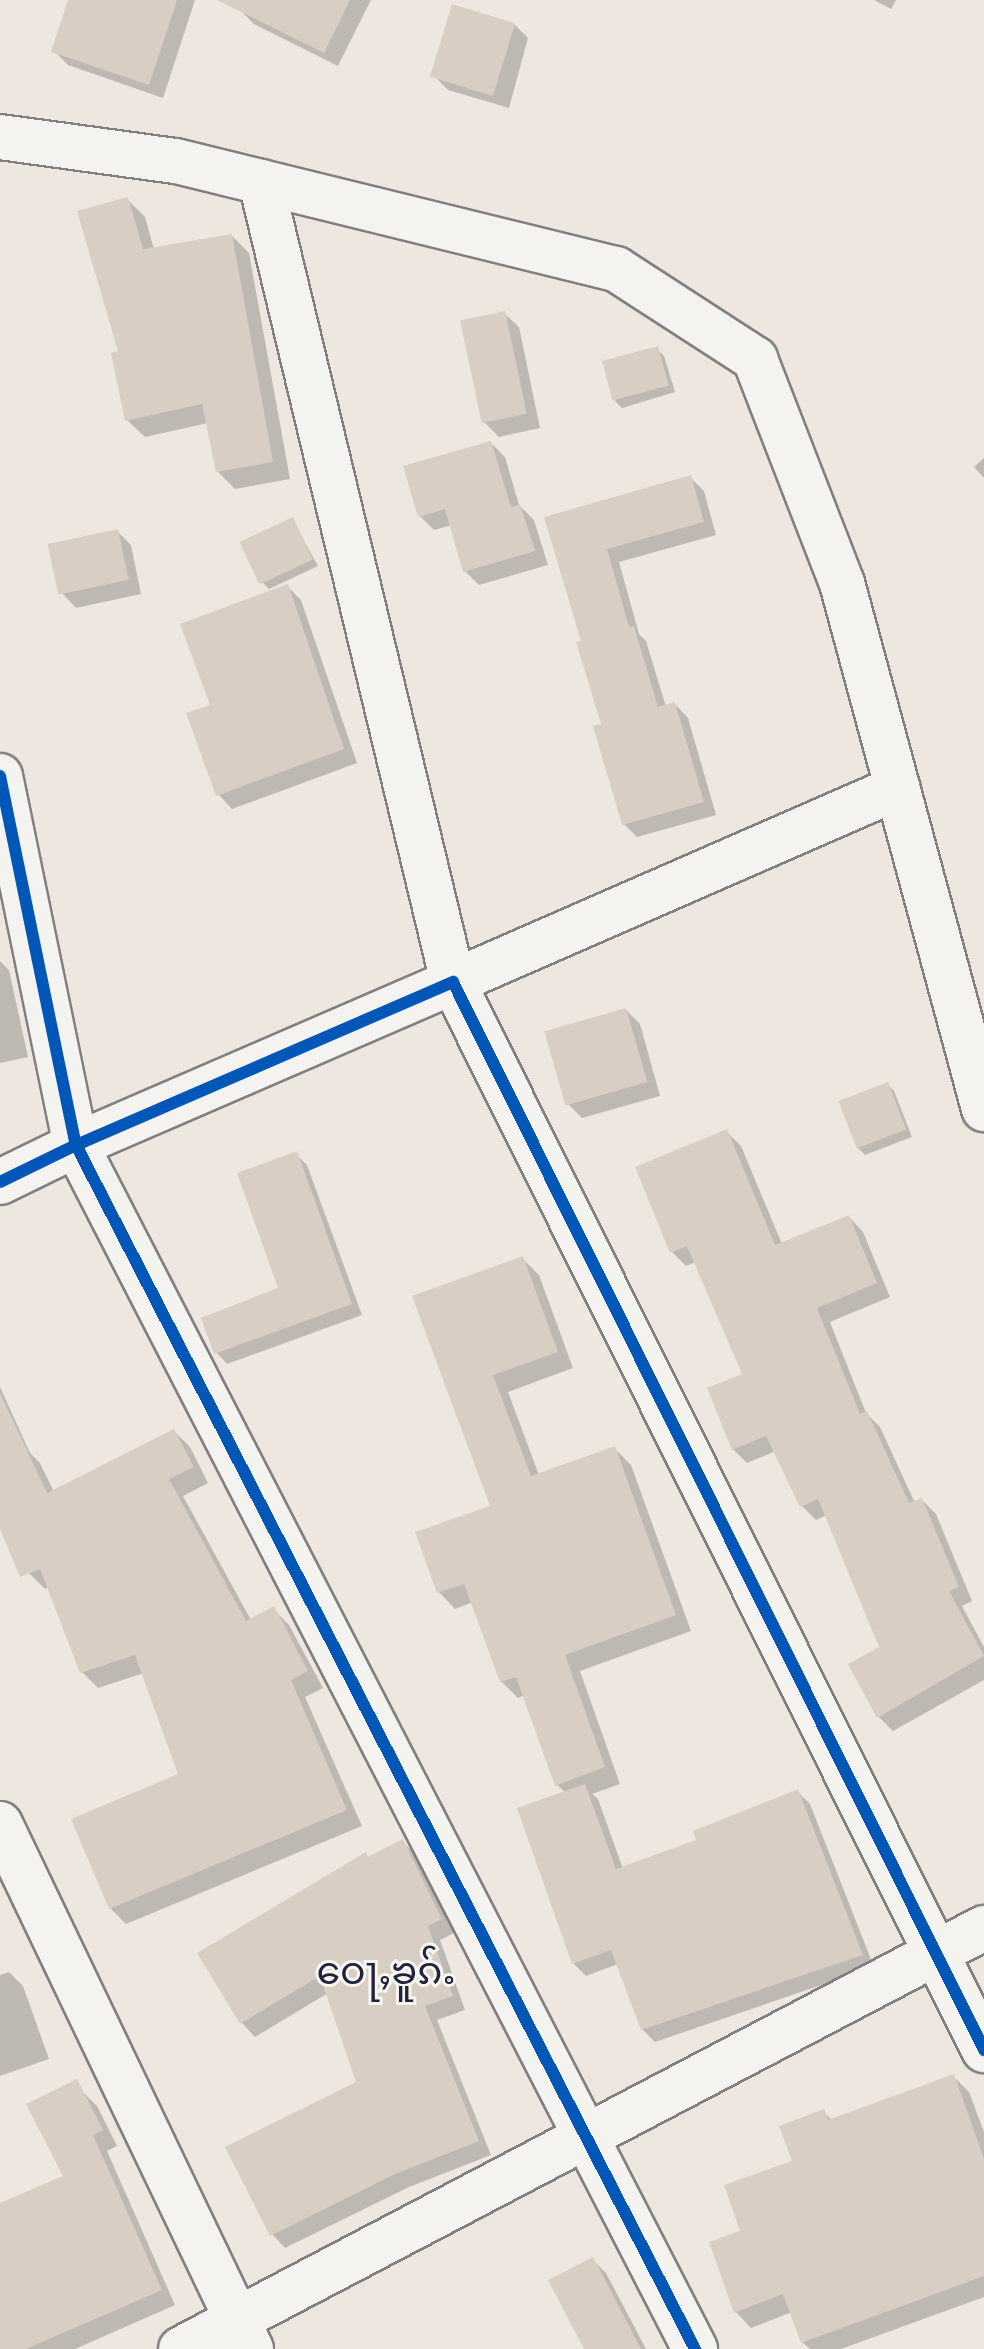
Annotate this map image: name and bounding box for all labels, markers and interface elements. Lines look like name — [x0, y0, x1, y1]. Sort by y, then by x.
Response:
district label: ဝေႃႇၶူၵ်ႉ — [316, 1949, 456, 1995]

